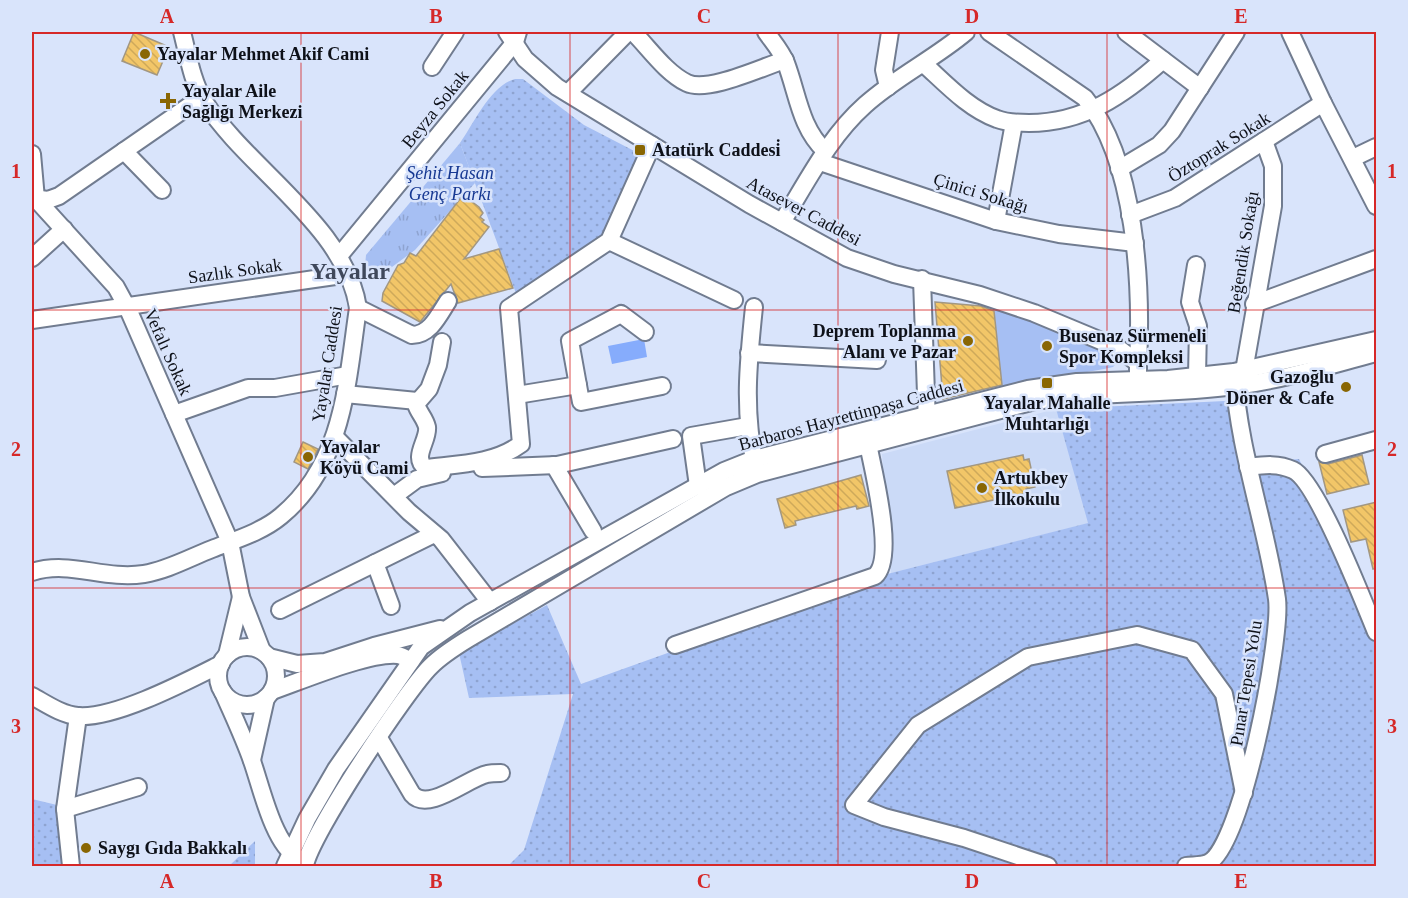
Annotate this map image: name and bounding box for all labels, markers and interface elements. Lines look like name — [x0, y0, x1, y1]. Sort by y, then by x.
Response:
text: A — [160, 5, 175, 27]
text: B — [429, 5, 443, 27]
text: C — [697, 5, 711, 27]
text: D — [965, 5, 979, 27]
text: E — [1234, 5, 1248, 27]
place label: Yayalar Mehmet Akif Cami — [157, 44, 369, 64]
marker: Yayalar Mehmet Akif Cami — [138, 47, 152, 61]
street label: Beyza Sokak — [397, 66, 473, 152]
place label: Yayalar Aile Sağlığı Merkezi — [182, 81, 302, 122]
marker: Yayalar Aile Sağlığı Merkezi — [159, 92, 177, 110]
street label: Öztoprak Sokak — [1164, 108, 1274, 186]
place label: Atatürk Caddesi̇ — [652, 139, 781, 160]
marker: Atatürk Caddesi̇ — [633, 143, 647, 157]
text: 1 — [11, 160, 21, 182]
text: 1 — [1387, 160, 1397, 182]
park label: Şehit Hasan Genç Parkı — [406, 163, 494, 204]
street label: Çinici Sokağı — [931, 169, 1031, 217]
street label: Atasever Caddesi — [743, 172, 865, 250]
street label: Beğendik Sokağı — [1223, 189, 1263, 315]
street label: Sazlık Sokak — [187, 255, 283, 287]
district label: Yayalar — [310, 258, 390, 284]
street label: Yayalar Caddesi — [308, 304, 346, 424]
street label: Vefalı Sokak — [140, 306, 196, 398]
place label: Deprem Toplanma Alanı ve Pazar — [813, 321, 956, 362]
place label: Busenaz Sürmeneli Spor Kompleksi — [1059, 326, 1207, 367]
marker: Deprem Toplanma Alanı ve Pazar — [961, 334, 975, 348]
marker: Busenaz Sürmeneli Spor Kompleksi — [1040, 339, 1054, 353]
place label: Gazoğlu Döner & Cafe — [1226, 367, 1334, 408]
street label: Barbaros Hayrettinpaşa Caddesi — [736, 375, 966, 455]
marker: Yayalar Mahalle Muhtarlığı — [1040, 376, 1054, 390]
marker: Gazoğlu Döner & Cafe — [1339, 380, 1353, 394]
place label: Yayalar Mahalle Muhtarlığı — [983, 393, 1111, 434]
place label: Yayalar Köyü Cami — [320, 437, 409, 478]
text: 2 — [11, 438, 21, 460]
text: 2 — [1387, 438, 1397, 460]
marker: Yayalar Köyü Cami — [301, 450, 315, 464]
place label: Artukbey İlkokulu — [994, 468, 1068, 509]
marker: Artukbey İlkokulu — [975, 481, 989, 495]
street label: Pınar Tepesi Yolu — [1226, 619, 1266, 747]
text: 3 — [11, 715, 21, 737]
text: 3 — [1387, 715, 1397, 737]
place label: Saygı Gıda Bakkalı — [98, 838, 247, 858]
marker: Saygı Gıda Bakkalı — [79, 841, 93, 855]
text: A — [160, 870, 175, 892]
text: B — [429, 870, 443, 892]
text: C — [697, 870, 711, 892]
text: D — [965, 870, 979, 892]
text: E — [1234, 870, 1248, 892]

